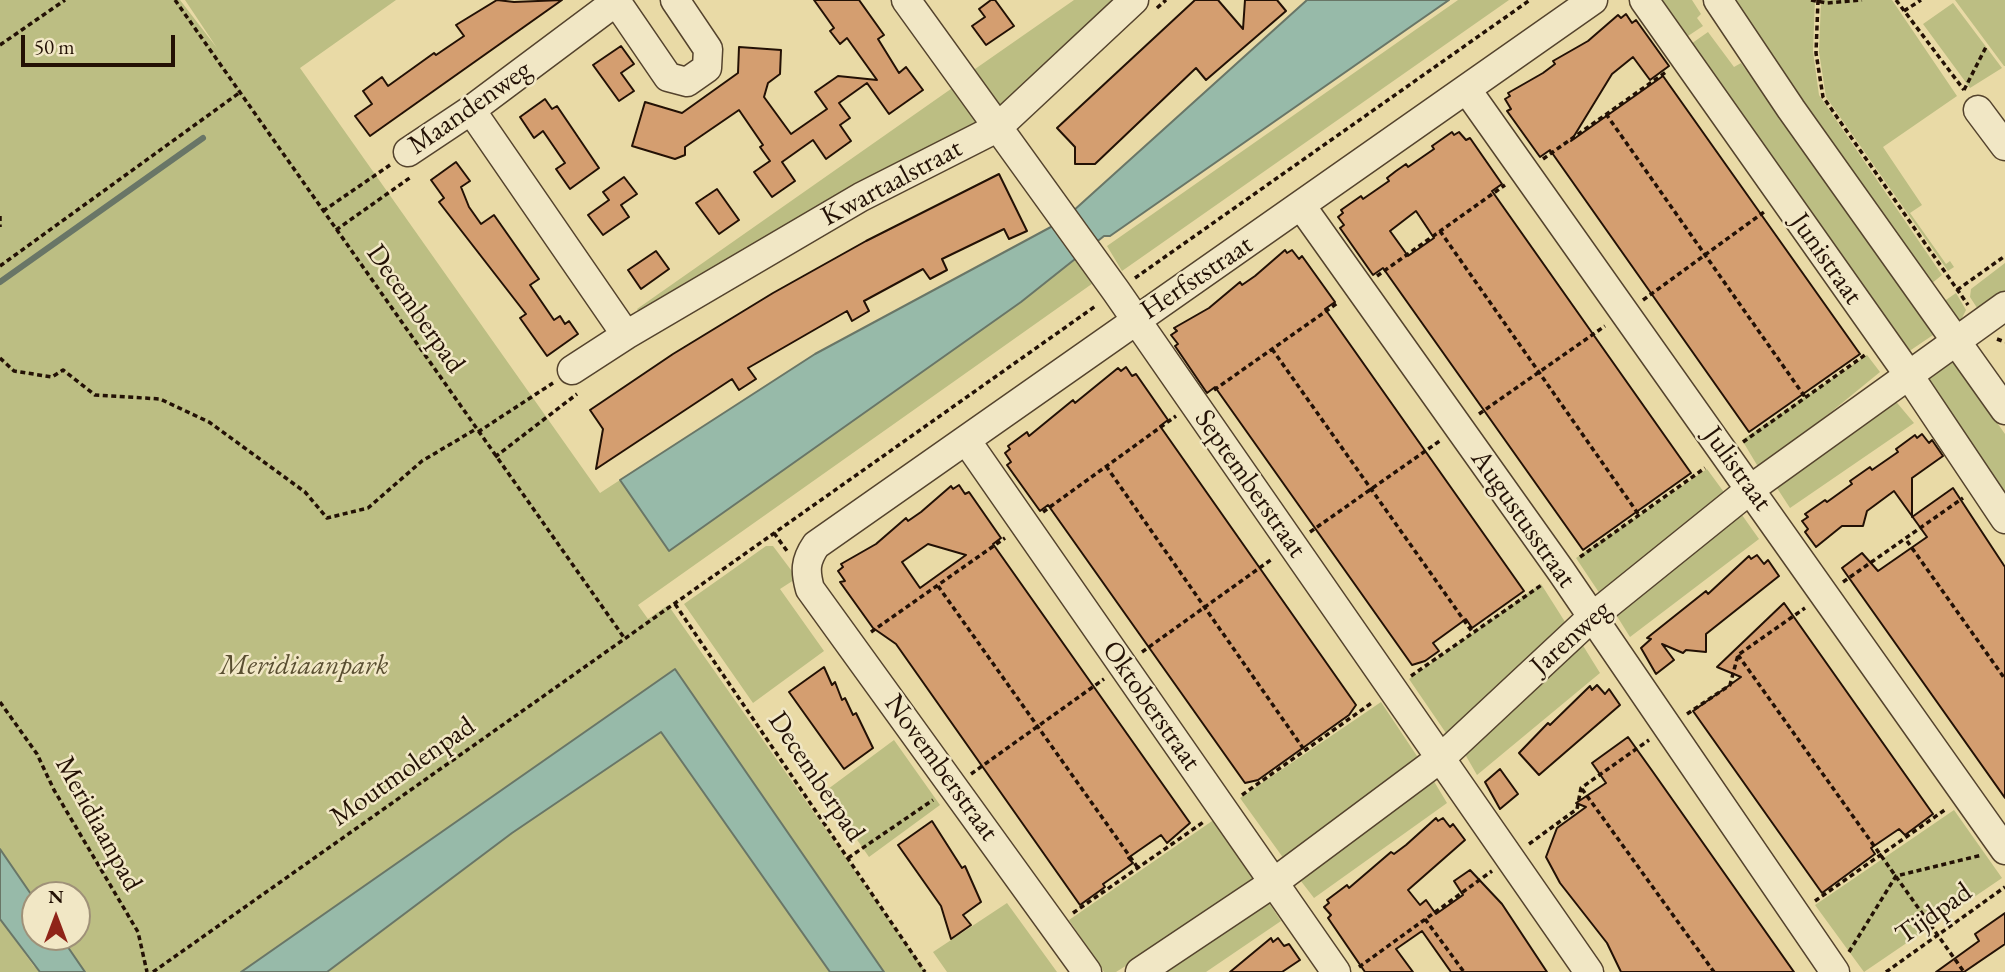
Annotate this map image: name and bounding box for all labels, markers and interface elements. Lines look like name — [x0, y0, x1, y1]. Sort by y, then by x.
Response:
scale bar — [24, 21, 178, 65]
text: 50 m — [34, 33, 75, 60]
street label: Maandenweg — [402, 53, 538, 163]
street label: Kwartaalstraat — [816, 132, 968, 234]
street label: Junistraat — [1782, 207, 1870, 311]
street label: Herfststraat — [1135, 228, 1259, 328]
street label: Decemberpad — [358, 238, 472, 380]
street label: Septemberstraat — [1187, 404, 1313, 564]
street label: Julistraat — [1695, 420, 1779, 518]
street label: Augustusstraat — [1463, 443, 1583, 595]
street label: Jarenweg — [1524, 593, 1618, 683]
street label: Oktoberstraat — [1094, 635, 1208, 777]
park label: Meridiaanpark — [220, 649, 388, 683]
street label: Novemberstraat — [877, 688, 1005, 848]
street label: Decemberpad — [760, 706, 872, 848]
street label: Moutmolenpad — [324, 710, 482, 834]
street label: Meridiaanpad — [47, 751, 149, 897]
street label: Tijdpad — [1889, 876, 1979, 952]
north arrow — [21, 881, 91, 951]
text: N — [48, 884, 64, 909]

